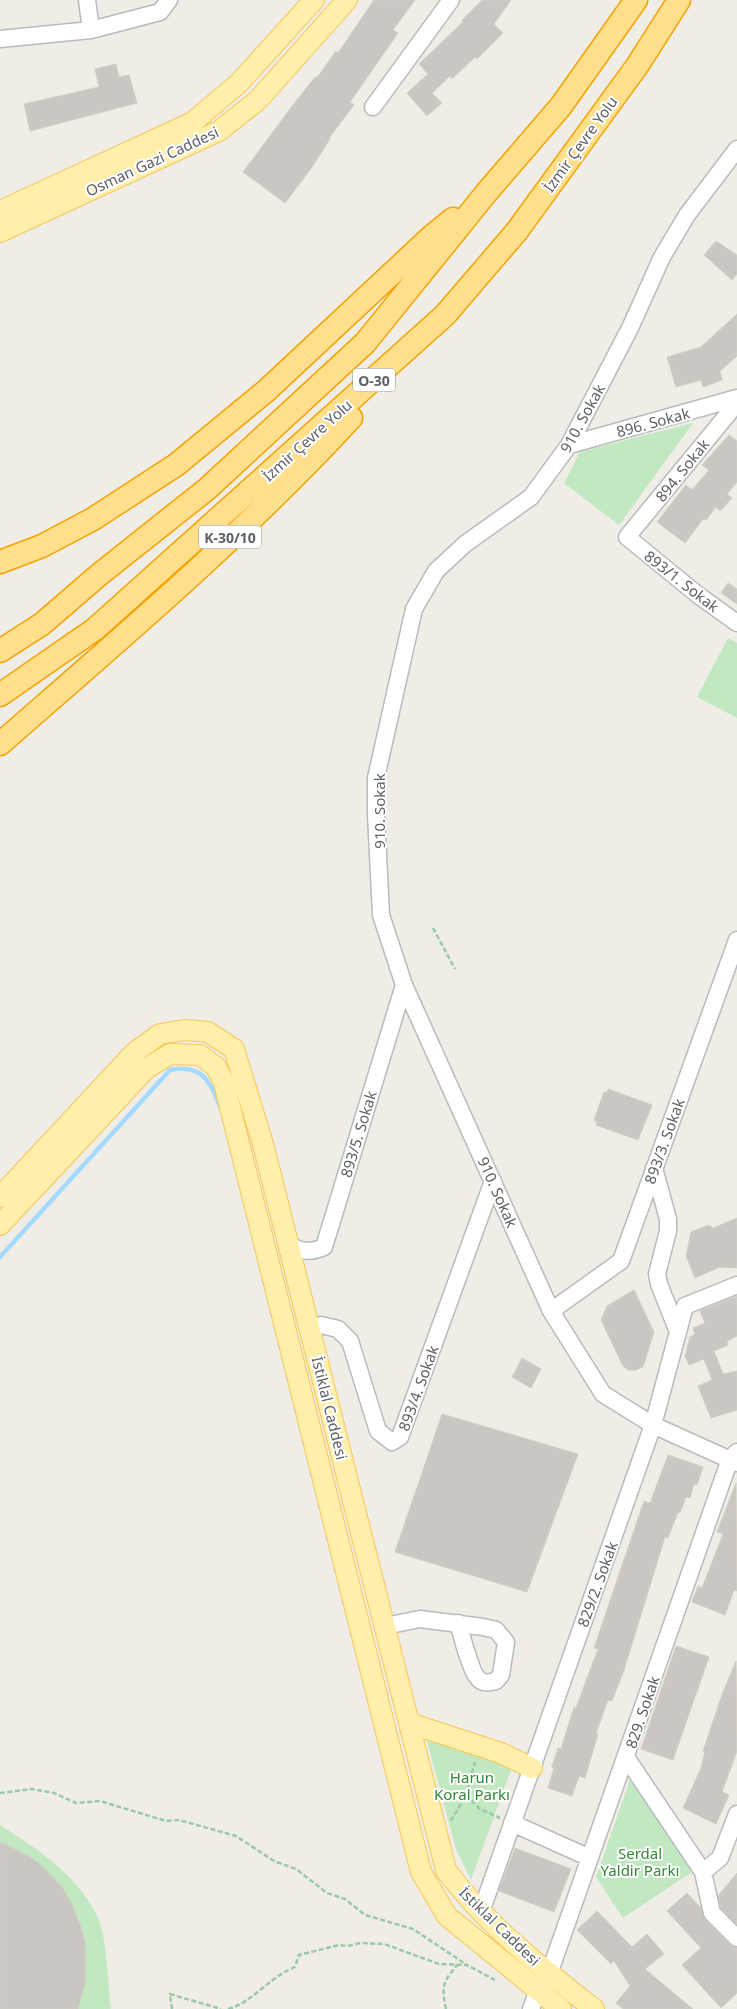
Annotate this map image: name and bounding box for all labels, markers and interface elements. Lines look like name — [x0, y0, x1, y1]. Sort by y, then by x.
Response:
street label: İzmir Çevre Yolu — [539, 92, 621, 196]
street label: Osman Gazi Caddesi — [82, 121, 222, 201]
road number: O-30 — [353, 368, 395, 392]
street label: 910. Sokak — [555, 380, 609, 456]
street label: İzmir Çevre Yolu — [258, 395, 356, 485]
street label: 896. Sokak — [614, 403, 692, 441]
street label: 894. Sokak — [651, 434, 713, 506]
road number: K-30/10 — [199, 526, 261, 548]
street label: 893/1. Sokak — [641, 546, 723, 616]
street label: 910. Sokak — [369, 773, 389, 849]
street label: 893/5. Sokak — [335, 1088, 381, 1180]
street label: 893/3. Sokak — [639, 1095, 689, 1187]
street label: 910. Sokak — [474, 1153, 522, 1231]
street label: 893/4. Sokak — [393, 1342, 443, 1434]
street label: İstiklal Caddesi — [308, 1354, 352, 1462]
street label: 829/2. Sokak — [572, 1538, 622, 1630]
street label: 829. Sokak — [620, 1673, 664, 1751]
park label: Harun Koral Parkı — [434, 1767, 510, 1804]
park label: Serdal Yaldir Parkı — [601, 1843, 679, 1880]
street label: İstiklal Caddesi — [455, 1882, 545, 1970]

